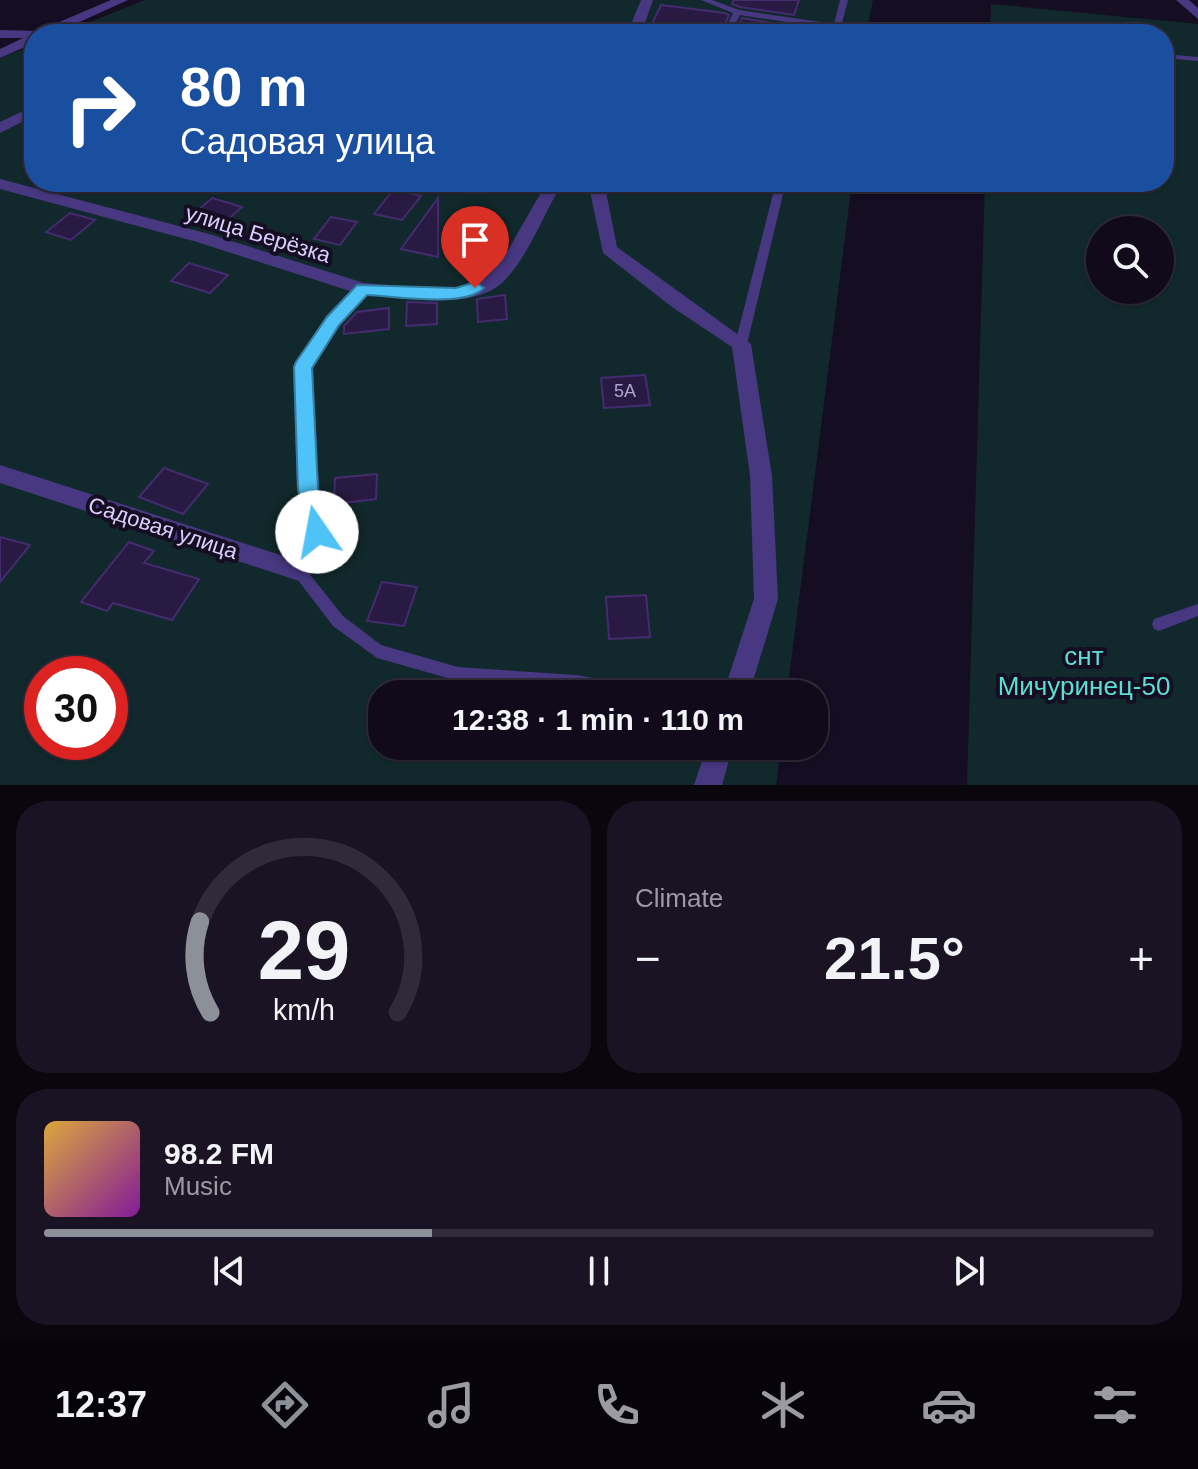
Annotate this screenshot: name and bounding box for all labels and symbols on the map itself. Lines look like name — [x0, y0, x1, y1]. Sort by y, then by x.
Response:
street label: улица Берёзка — [183, 200, 334, 268]
pin — [441, 206, 509, 288]
house number: 5А — [614, 381, 636, 401]
position arrow — [275, 490, 359, 574]
street label: Садовая улица — [85, 492, 242, 564]
park label: снт Мичуринец-50 — [998, 641, 1170, 701]
speed limit sign: 30 — [24, 656, 128, 760]

